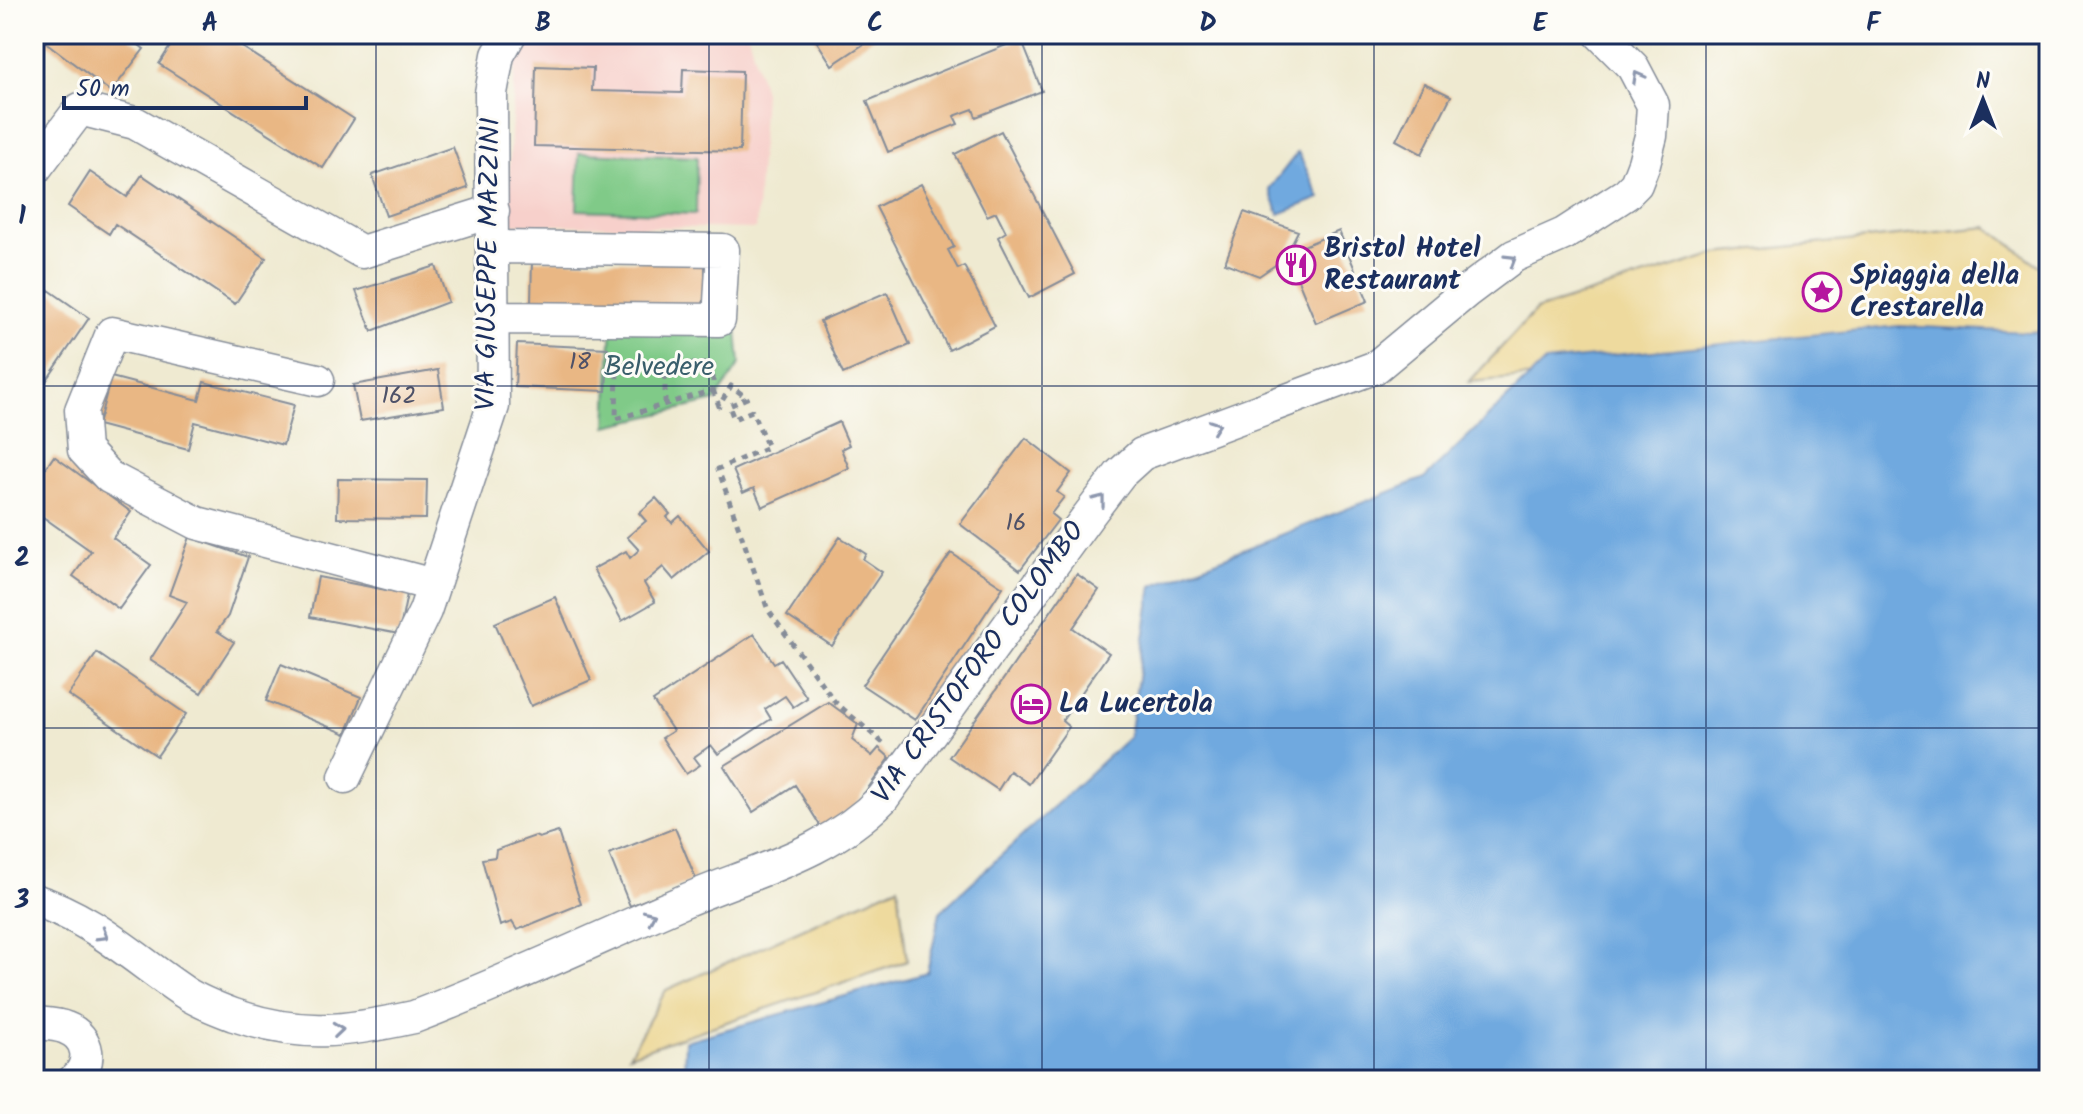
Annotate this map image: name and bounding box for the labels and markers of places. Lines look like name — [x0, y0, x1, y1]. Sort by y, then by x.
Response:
place label: Bristol Hotel Restaurant — [1324, 227, 1481, 304]
restaurant icon: Bristol Hotel Restaurant — [1275, 244, 1317, 286]
place label: Spiaggia della Crestarella — [1850, 254, 2019, 331]
place icon: Spiaggia della Crestarella — [1801, 271, 1843, 313]
place label: La Lucertola — [1059, 682, 1213, 727]
hotel icon: La Lucertola — [1010, 683, 1052, 725]

